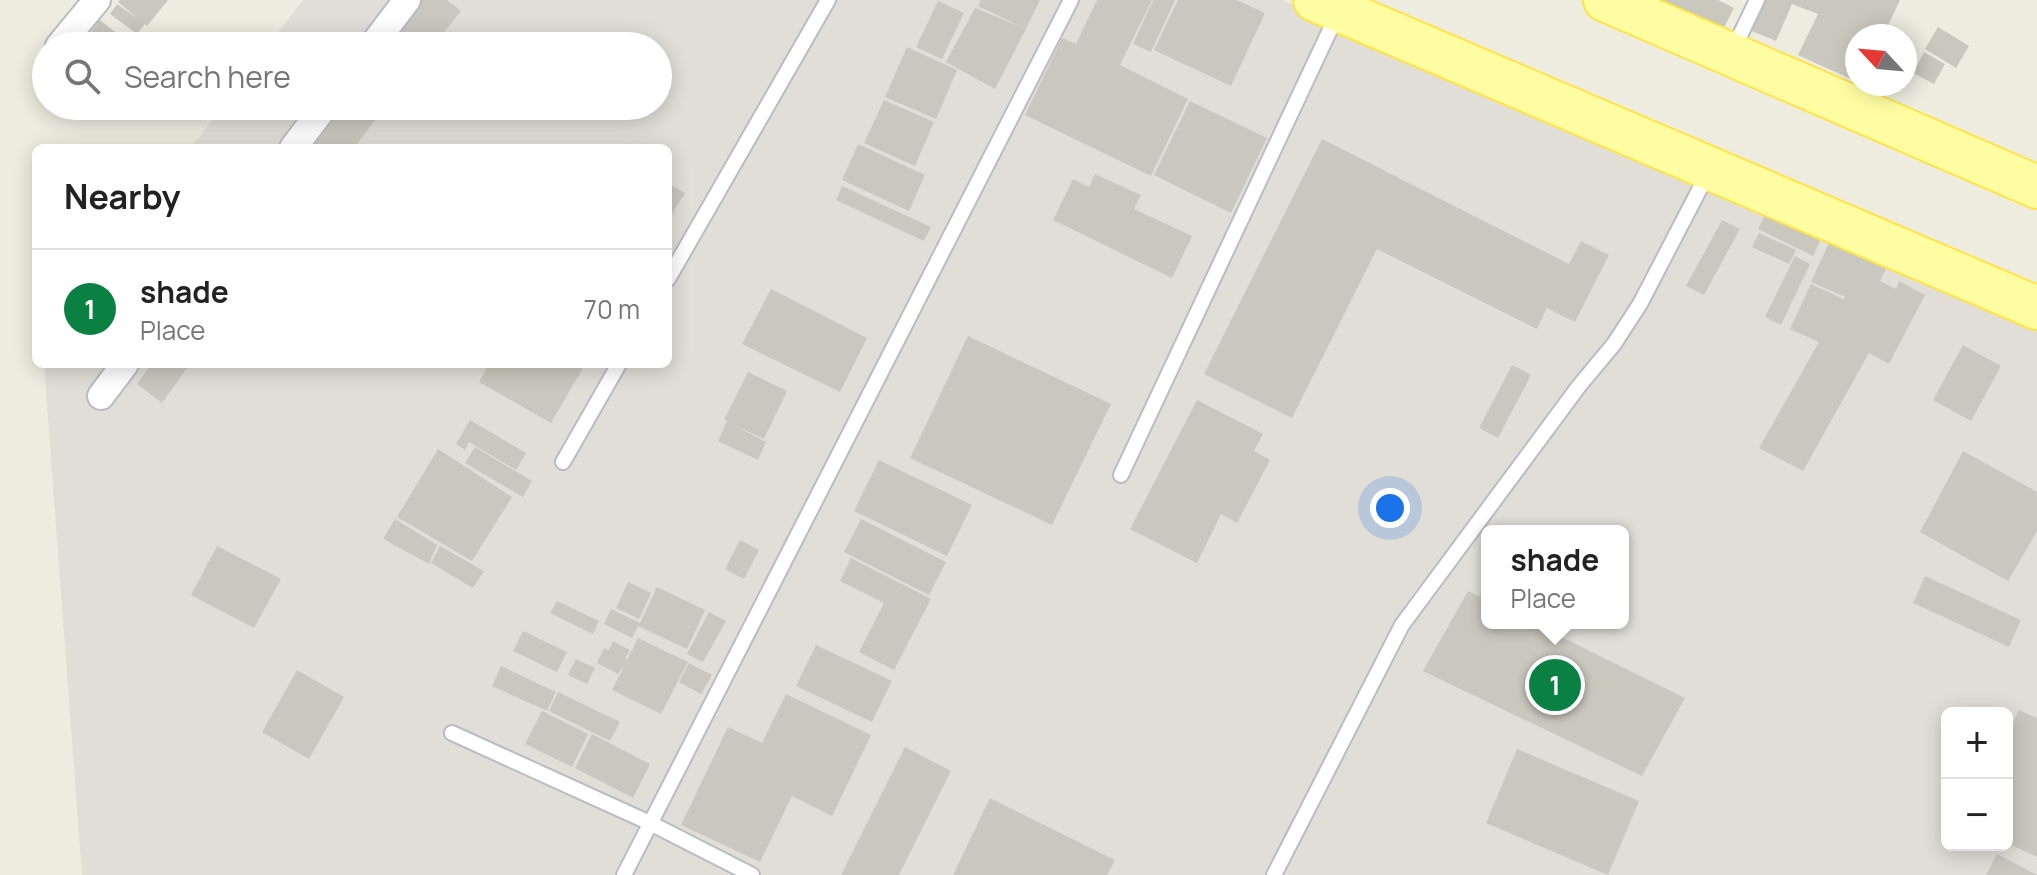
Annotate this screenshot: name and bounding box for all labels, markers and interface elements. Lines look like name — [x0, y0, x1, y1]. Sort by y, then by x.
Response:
north arrow — [1845, 24, 1917, 96]
search box — [32, 32, 672, 120]
icon: search — [60, 54, 104, 98]
text: Search here — [124, 56, 291, 97]
text: Nearby — [64, 173, 180, 219]
text: shade — [140, 271, 229, 312]
text: 1 — [84, 291, 96, 327]
text: 70 m — [584, 291, 640, 327]
text: Place — [140, 312, 205, 348]
your location — [1370, 488, 1410, 528]
popup — [1481, 525, 1629, 629]
text: shade — [1511, 539, 1599, 580]
text: Place — [1511, 580, 1576, 616]
pin: 1 — [1529, 655, 1581, 715]
map controls — [1941, 707, 2013, 851]
button: + — [1941, 707, 2013, 779]
button: − — [1941, 779, 2013, 851]

